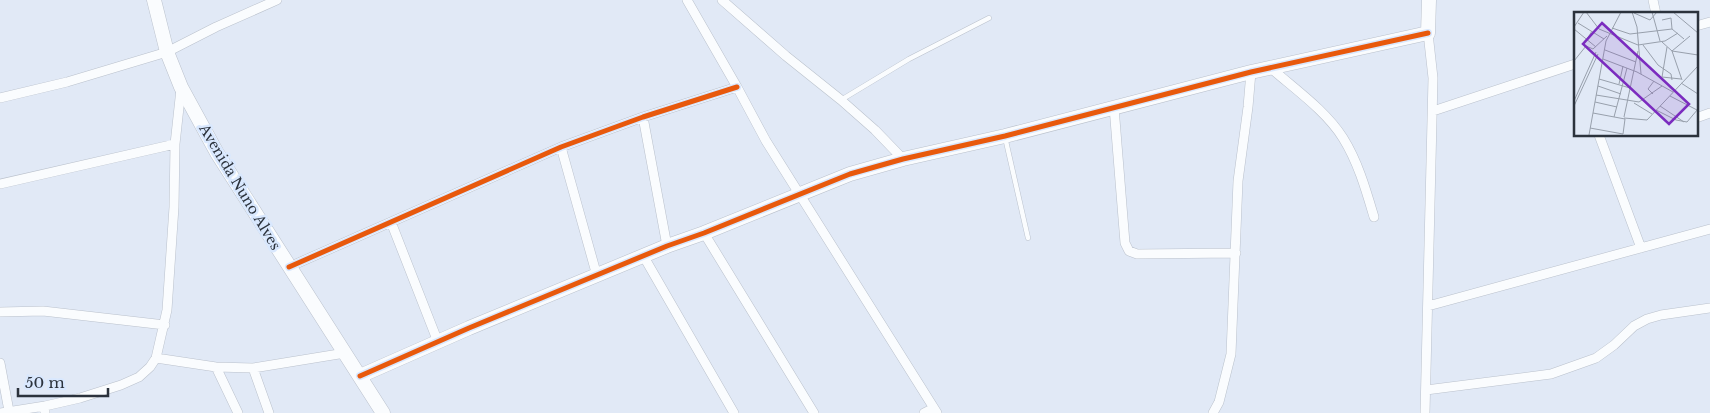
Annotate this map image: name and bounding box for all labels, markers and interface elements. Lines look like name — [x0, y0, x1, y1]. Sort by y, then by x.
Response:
inset map — [1574, 12, 1698, 136]
street label: Avenida Nuno Alves — [195, 120, 285, 253]
scale bar — [18, 366, 108, 398]
text: 50 m — [25, 373, 65, 392]

